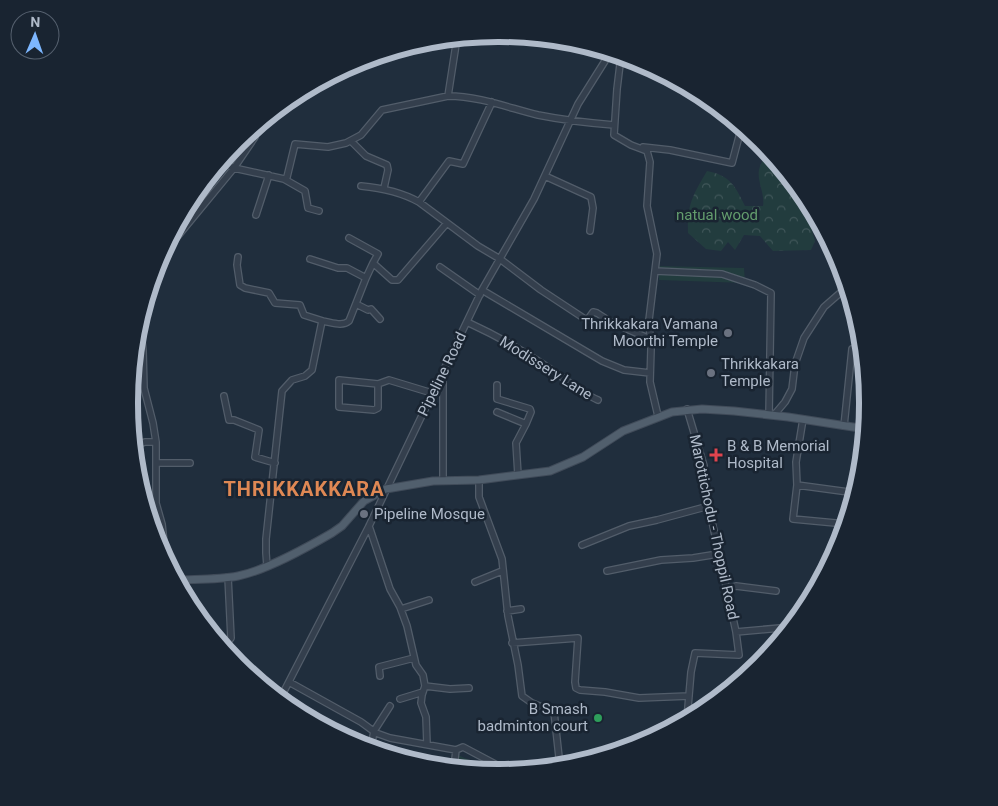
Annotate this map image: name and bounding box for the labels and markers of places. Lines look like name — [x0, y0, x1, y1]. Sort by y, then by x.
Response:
place label: Thrikkakara Vamana Moorthi Temple — [581, 315, 718, 350]
marker: Thrikkakara Vamana Moorthi Temple — [722, 327, 734, 339]
place label: Thrikkakara Temple — [721, 355, 799, 390]
marker: Thrikkakara Temple — [705, 367, 717, 379]
place label: B & B Memorial Hospital — [727, 437, 829, 472]
marker: B & B Memorial Hospital — [709, 448, 723, 462]
place label: Pipeline Mosque — [374, 505, 485, 523]
marker: Pipeline Mosque — [358, 508, 370, 520]
place label: B Smash badminton court — [478, 700, 588, 735]
marker: B Smash badminton court — [592, 712, 604, 724]

